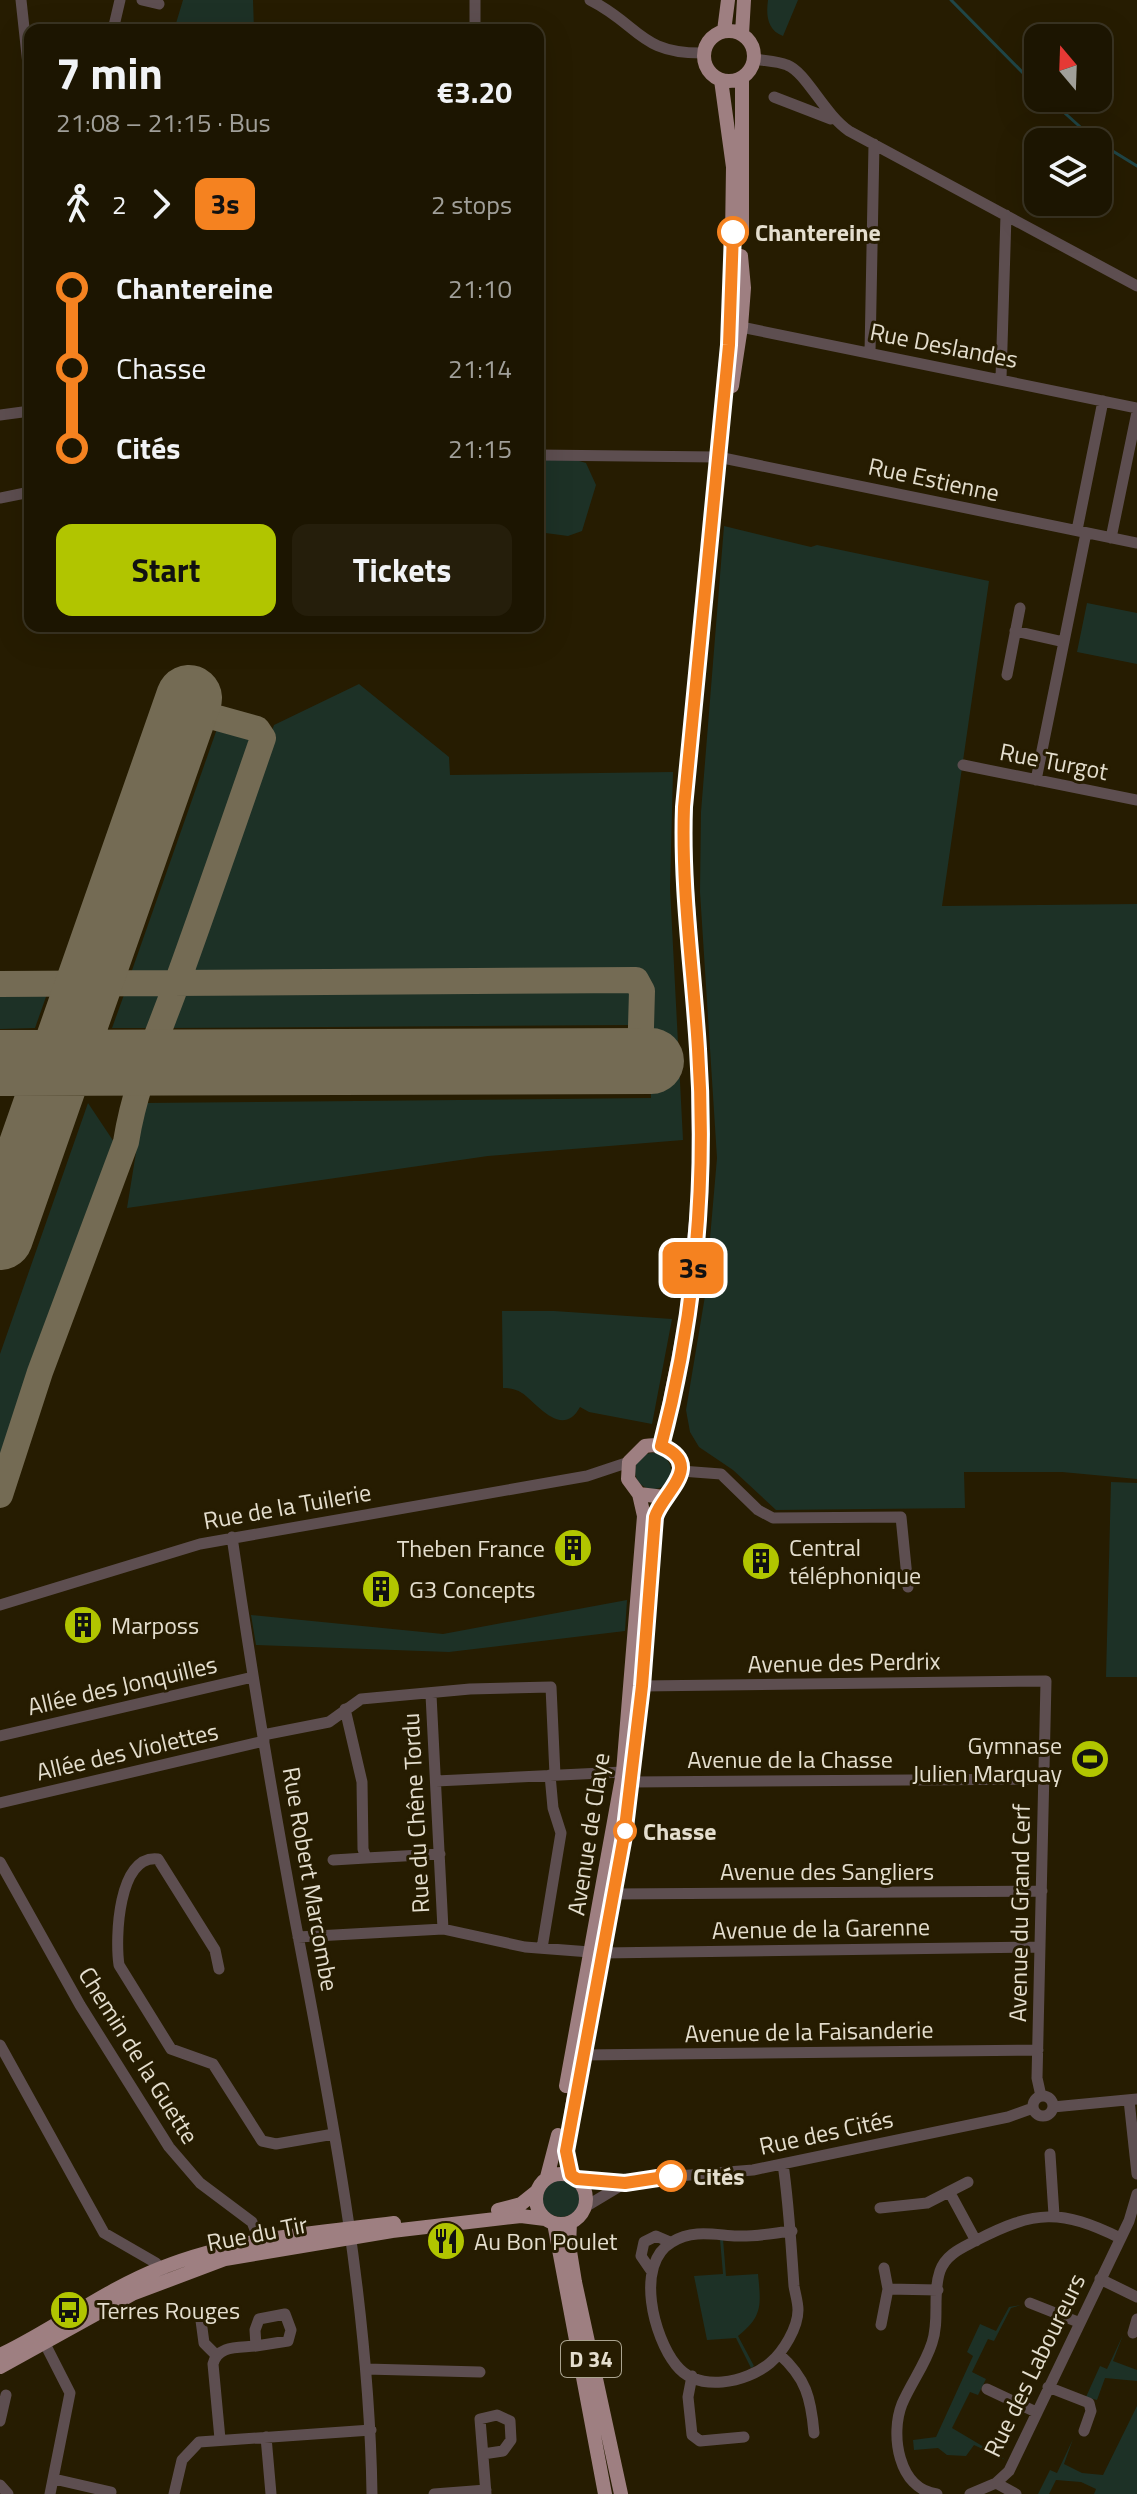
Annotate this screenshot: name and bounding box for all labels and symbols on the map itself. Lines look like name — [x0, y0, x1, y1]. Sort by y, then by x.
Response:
north arrow — [1024, 24, 1112, 112]
place label: Chantereine — [755, 214, 881, 250]
marker: Chantereine — [718, 217, 748, 247]
street label: Rue Deslandes — [867, 313, 1021, 377]
street label: Rue Estienne — [865, 448, 1003, 510]
street label: Rue Turgot — [997, 733, 1112, 789]
line badge: 3s — [657, 1242, 729, 1294]
street label: Rue de la Tuilerie — [200, 1474, 374, 1538]
building icon: Theben France — [552, 1527, 594, 1569]
place label: Central téléphonique — [789, 1529, 921, 1593]
place label: Theben France — [397, 1530, 545, 1566]
building icon: Central téléphonique — [740, 1540, 782, 1582]
building icon: G3 Concepts — [360, 1568, 402, 1610]
place label: G3 Concepts — [409, 1571, 535, 1607]
building icon: Marposs — [62, 1604, 104, 1646]
place label: Marposs — [111, 1607, 199, 1643]
street label: Avenue des Perdrix — [747, 1642, 941, 1682]
street label: Allée des Jonquilles — [24, 1646, 220, 1724]
street label: Rue du Chêne Tordu — [392, 1712, 438, 1914]
street label: Allée des Violettes — [32, 1713, 222, 1789]
place label: Gymnase Julien Marquay — [912, 1727, 1062, 1791]
sports icon: Gymnase Julien Marquay — [1069, 1738, 1111, 1780]
street label: Avenue de la Chasse — [687, 1741, 893, 1777]
street label: Avenue de Claye — [557, 1750, 619, 1918]
street label: Rue Robert Marcombe — [274, 1764, 348, 1994]
street label: Avenue du Grand Cerf — [999, 1804, 1039, 2022]
place label: Chasse — [643, 1813, 716, 1849]
marker: Chasse — [614, 1820, 636, 1842]
street label: Avenue des Sangliers — [720, 1853, 934, 1889]
street label: Avenue de la Garenne — [712, 1908, 930, 1948]
street label: Chemin de la Guette — [70, 1959, 208, 2151]
street label: Avenue de la Faisanderie — [684, 2011, 934, 2051]
street label: Rue des Cités — [756, 2100, 896, 2164]
place label: Cités — [693, 2158, 745, 2194]
marker: Cités — [656, 2161, 686, 2191]
street label: Rue du Tir — [204, 2206, 310, 2260]
restaurant icon: Au Bon Poulet — [425, 2220, 467, 2262]
place label: Au Bon Poulet — [474, 2223, 618, 2259]
street label: Rue des Laboureurs — [974, 2267, 1094, 2463]
bus stop icon: Terres Rouges — [48, 2289, 90, 2331]
place label: Terres Rouges — [97, 2292, 240, 2328]
road number: D 34 — [561, 2341, 621, 2377]

